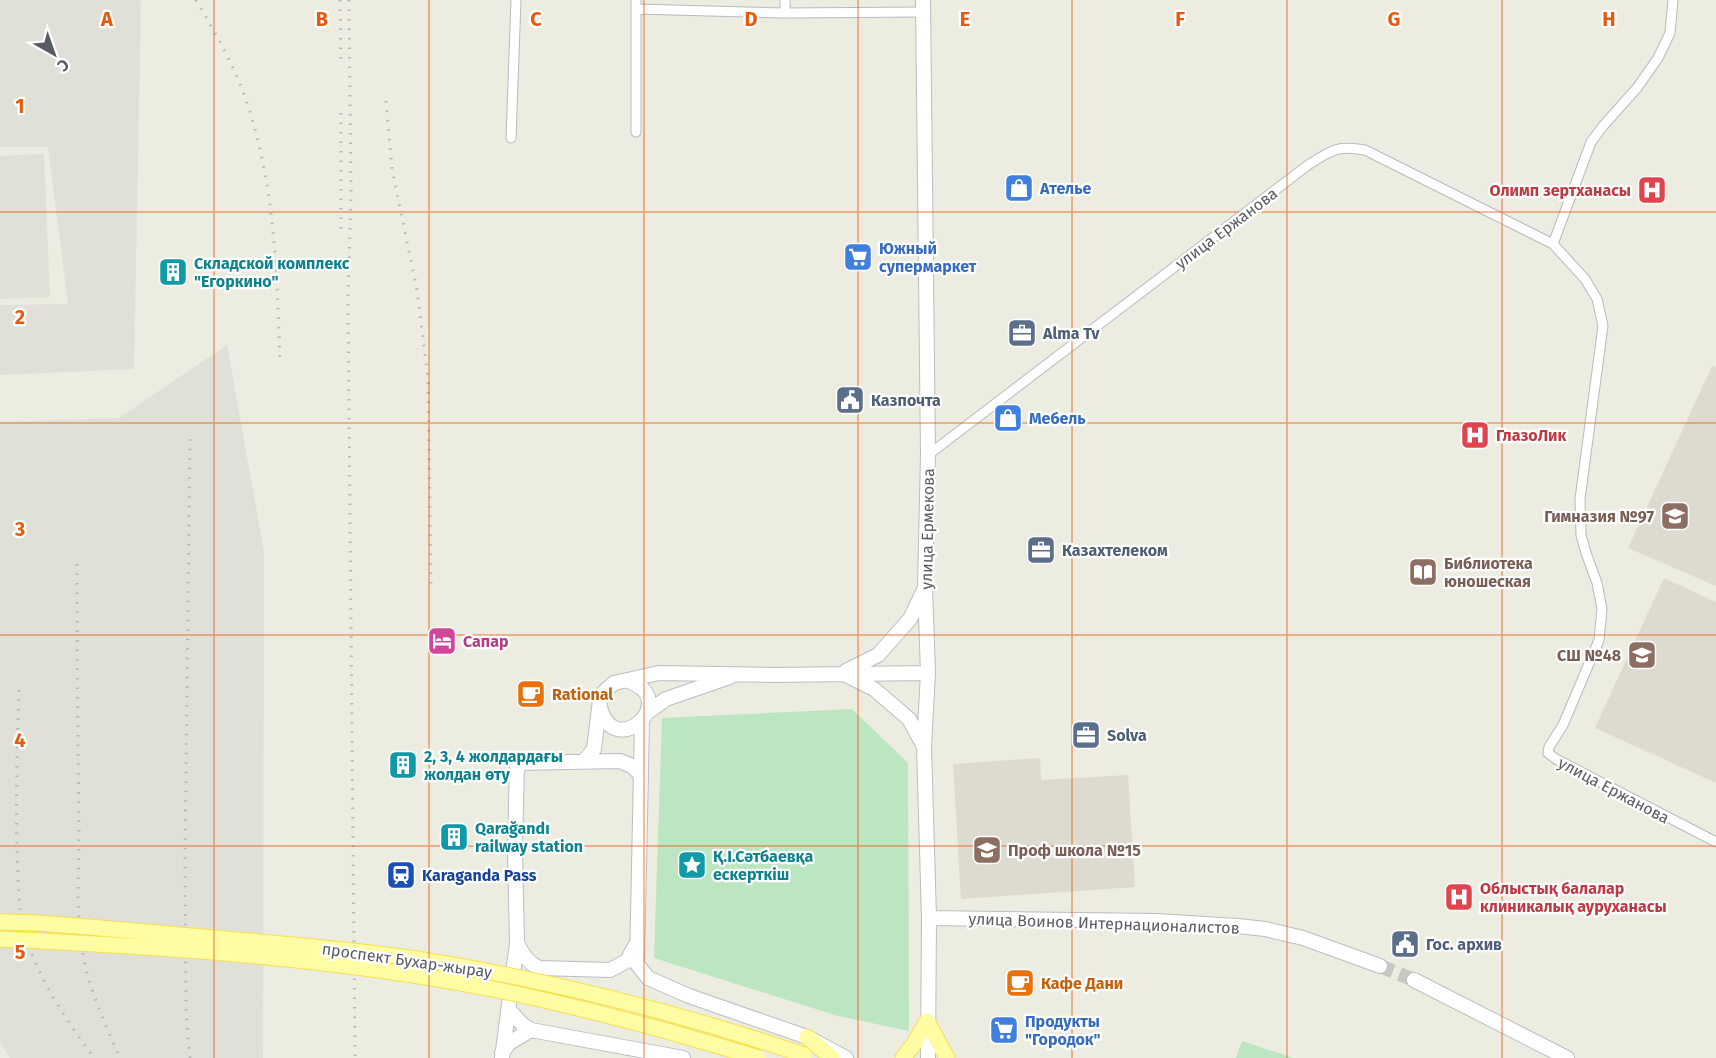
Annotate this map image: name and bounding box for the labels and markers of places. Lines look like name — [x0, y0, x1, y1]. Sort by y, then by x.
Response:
shop icon: Ателье — [1003, 172, 1035, 204]
hospital icon: Олимп зертханасы — [1636, 174, 1668, 206]
place label: Ателье — [1039, 179, 1092, 198]
place label: Олимп зертханасы — [1490, 181, 1631, 200]
place label: Южный супермаркет — [879, 239, 977, 276]
supermarket icon: Южный супермаркет — [842, 241, 874, 273]
place label: Складской комплекс "Егоркино" — [194, 254, 350, 291]
building icon: Складской комплекс "Егоркино" — [157, 256, 189, 288]
office icon: Alma Tv — [1006, 317, 1038, 349]
place label: Alma Tv — [1042, 324, 1100, 343]
public building icon: Казпочта — [834, 384, 866, 416]
place label: Казпочта — [871, 391, 941, 410]
shop icon: Мебель — [992, 402, 1024, 434]
place label: Мебель — [1029, 409, 1086, 428]
hospital icon: ГлазоЛик — [1459, 419, 1491, 451]
place label: ГлазоЛик — [1496, 426, 1567, 445]
school or university icon: Гимназия №97 — [1659, 500, 1691, 532]
place label: Гимназия №97 — [1544, 507, 1655, 526]
office icon: Казахтелеком — [1025, 534, 1057, 566]
place label: Казахтелеком — [1062, 541, 1168, 560]
place label: Библиотека юношеская — [1444, 554, 1533, 591]
library icon: Библиотека юношеская — [1407, 556, 1439, 588]
hotel icon: Сапар — [426, 625, 458, 657]
place label: Сапар — [463, 632, 508, 651]
school or university icon: СШ №48 — [1626, 639, 1658, 671]
place label: СШ №48 — [1557, 646, 1621, 665]
cafe icon: Rational — [515, 678, 547, 710]
place label: Rational — [552, 685, 613, 704]
office icon: Solva — [1070, 719, 1102, 751]
place label: Solva — [1107, 726, 1147, 745]
place label: 2, 3, 4 жолдардағы жолдан өту — [424, 747, 563, 784]
building icon: 2, 3, 4 жолдардағы жолдан өту — [387, 749, 419, 781]
place label: Qarağandı railway station — [475, 819, 583, 856]
building icon: Qarağandı railway station — [438, 821, 470, 853]
school or university icon: Проф школа №15 — [971, 834, 1003, 866]
place label: Проф школа №15 — [1008, 841, 1141, 860]
place label: Қ.І.Сәтбаевқа ескерткіш — [713, 847, 813, 884]
place icon: Қ.І.Сәтбаевқа ескерткіш — [676, 849, 708, 881]
station icon: Karaganda Pass — [385, 859, 417, 891]
place label: Karaganda Pass — [422, 866, 537, 885]
place label: Облыстық балалар клиникалық ауруханасы — [1480, 879, 1667, 916]
hospital icon: Облыстық балалар клиникалық ауруханасы — [1443, 881, 1475, 913]
public building icon: Гос. архив — [1389, 928, 1421, 960]
place label: Гос. архив — [1426, 935, 1502, 954]
cafe icon: Кафе Дани — [1004, 967, 1036, 999]
place label: Кафе Дани — [1041, 974, 1123, 993]
place label: Продукты "Городок" — [1025, 1012, 1101, 1049]
supermarket icon: Продукты "Городок" — [988, 1014, 1020, 1046]

